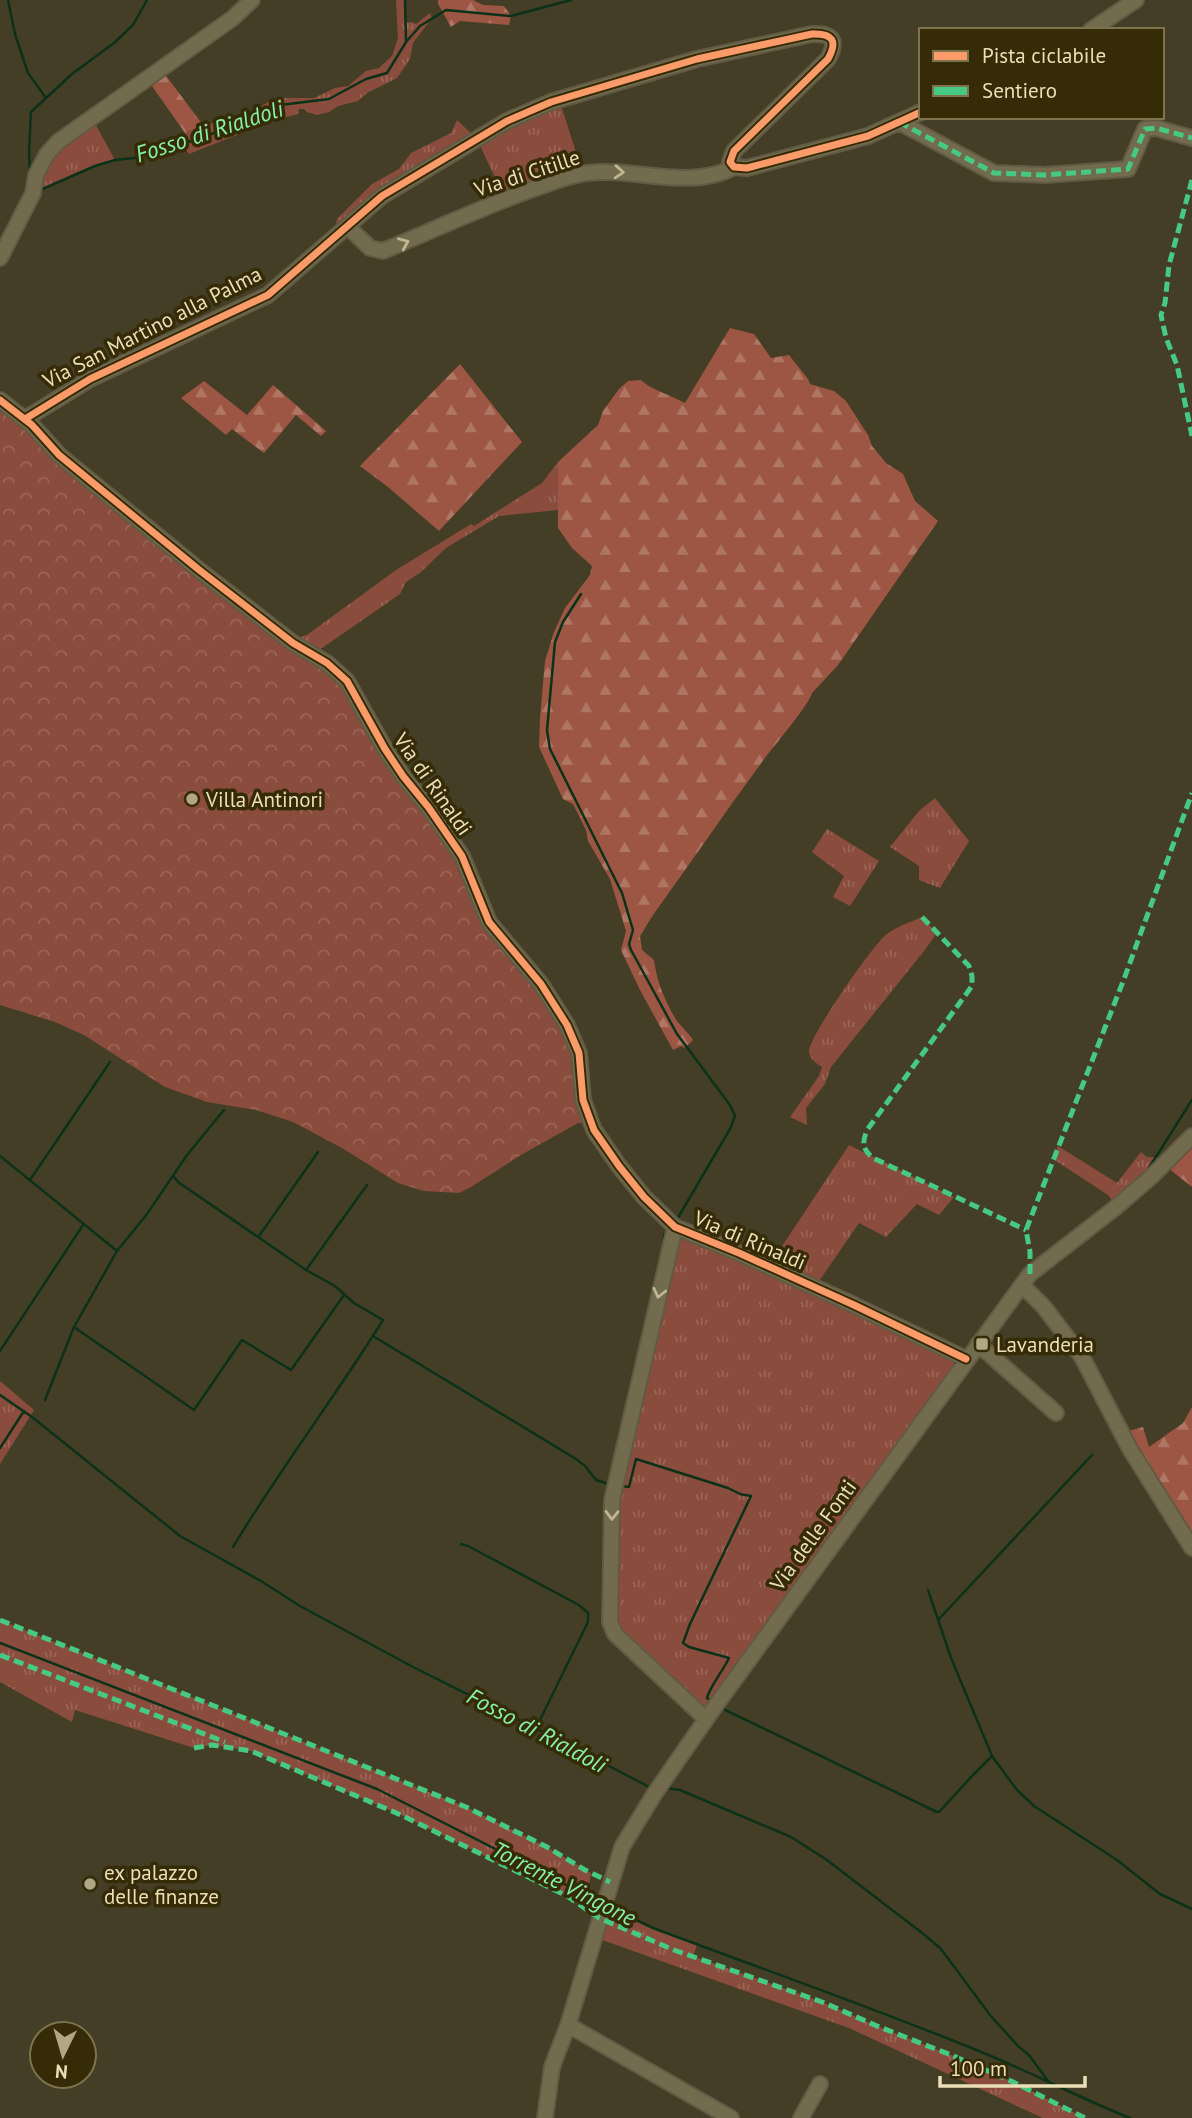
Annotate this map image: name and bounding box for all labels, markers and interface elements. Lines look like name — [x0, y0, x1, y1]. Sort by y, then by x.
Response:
legend — [919, 28, 1164, 119]
text: Pista ciclabile — [982, 42, 1106, 69]
text: Sentiero — [982, 77, 1057, 104]
water label: Fosso di Rialdoli — [131, 93, 288, 169]
street label: Via di Citille — [470, 143, 583, 203]
one-way arrow — [613, 165, 624, 180]
one-way arrow — [398, 237, 410, 251]
street label: Via San Martino alla Palma — [37, 260, 266, 394]
street label: Via di Rinaldi — [387, 727, 478, 841]
place label: Villa Antinori — [205, 786, 323, 813]
marker: Villa Antinori — [184, 791, 200, 807]
street label: Via di Rinaldi — [689, 1204, 810, 1276]
one-way arrow — [653, 1287, 667, 1299]
place label: Lavanderia — [996, 1331, 1094, 1358]
marker: Lavanderia — [974, 1336, 990, 1352]
street label: Via delle Fonti — [763, 1474, 862, 1597]
one-way arrow — [604, 1510, 619, 1521]
water label: Fosso di Rialdoli — [462, 1681, 613, 1779]
water label: Torrente Vingone — [487, 1834, 641, 1932]
place label: ex palazzo delle finanze — [104, 1859, 219, 1910]
marker: ex palazzo delle finanze — [82, 1876, 98, 1892]
north arrow — [28, 2020, 98, 2090]
scale bar — [940, 2044, 1085, 2088]
text: 100 m — [950, 2055, 1007, 2082]
text: N — [54, 2059, 69, 2084]

